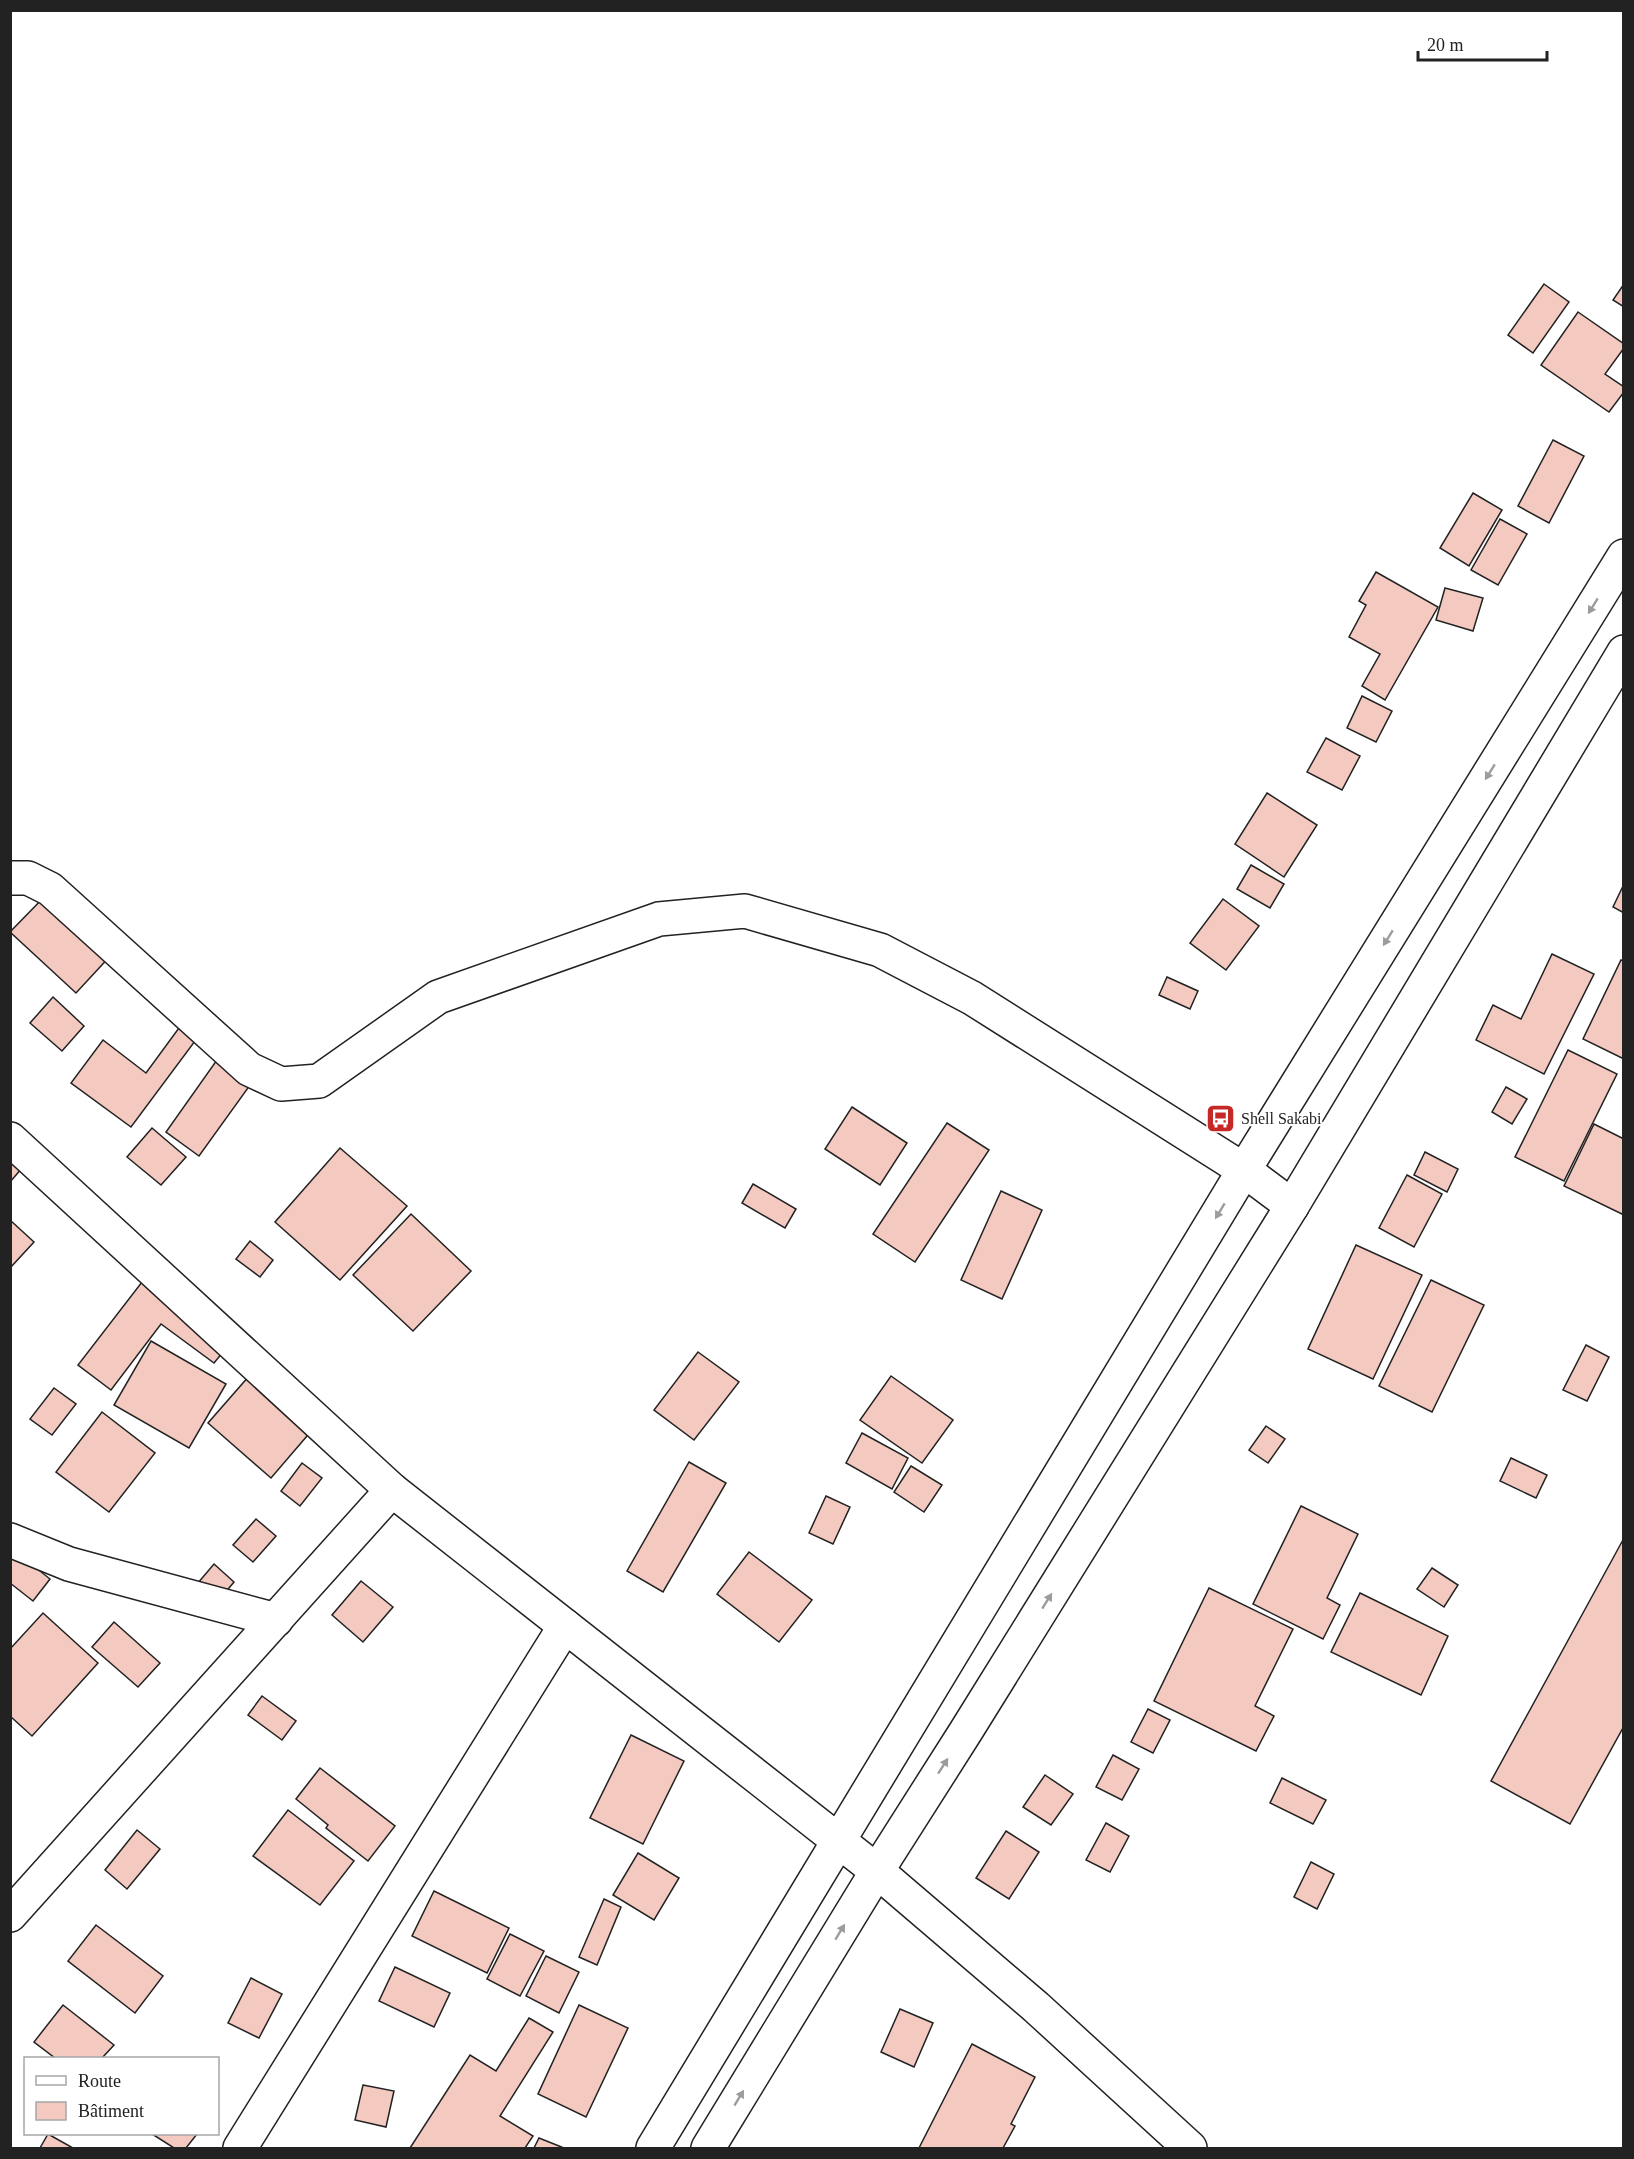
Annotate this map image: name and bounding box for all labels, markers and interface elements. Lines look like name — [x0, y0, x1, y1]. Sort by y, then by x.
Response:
scale bar — [1418, 24, 1547, 62]
text: 20 m — [1427, 35, 1464, 55]
one-way arrow — [1587, 598, 1598, 614]
one-way arrow — [1485, 764, 1496, 780]
one-way arrow — [1382, 929, 1393, 946]
bus stop icon: Shell Sakabi — [1204, 1102, 1236, 1134]
place label: Shell Sakabi — [1241, 1110, 1322, 1127]
one-way arrow — [1214, 1203, 1225, 1219]
one-way arrow — [1041, 1593, 1052, 1609]
one-way arrow — [938, 1758, 949, 1775]
one-way arrow — [834, 1924, 845, 1940]
legend — [24, 2057, 219, 2135]
text: Route — [78, 2071, 121, 2091]
one-way arrow — [733, 2090, 744, 2106]
text: Bâtiment — [78, 2101, 144, 2121]

